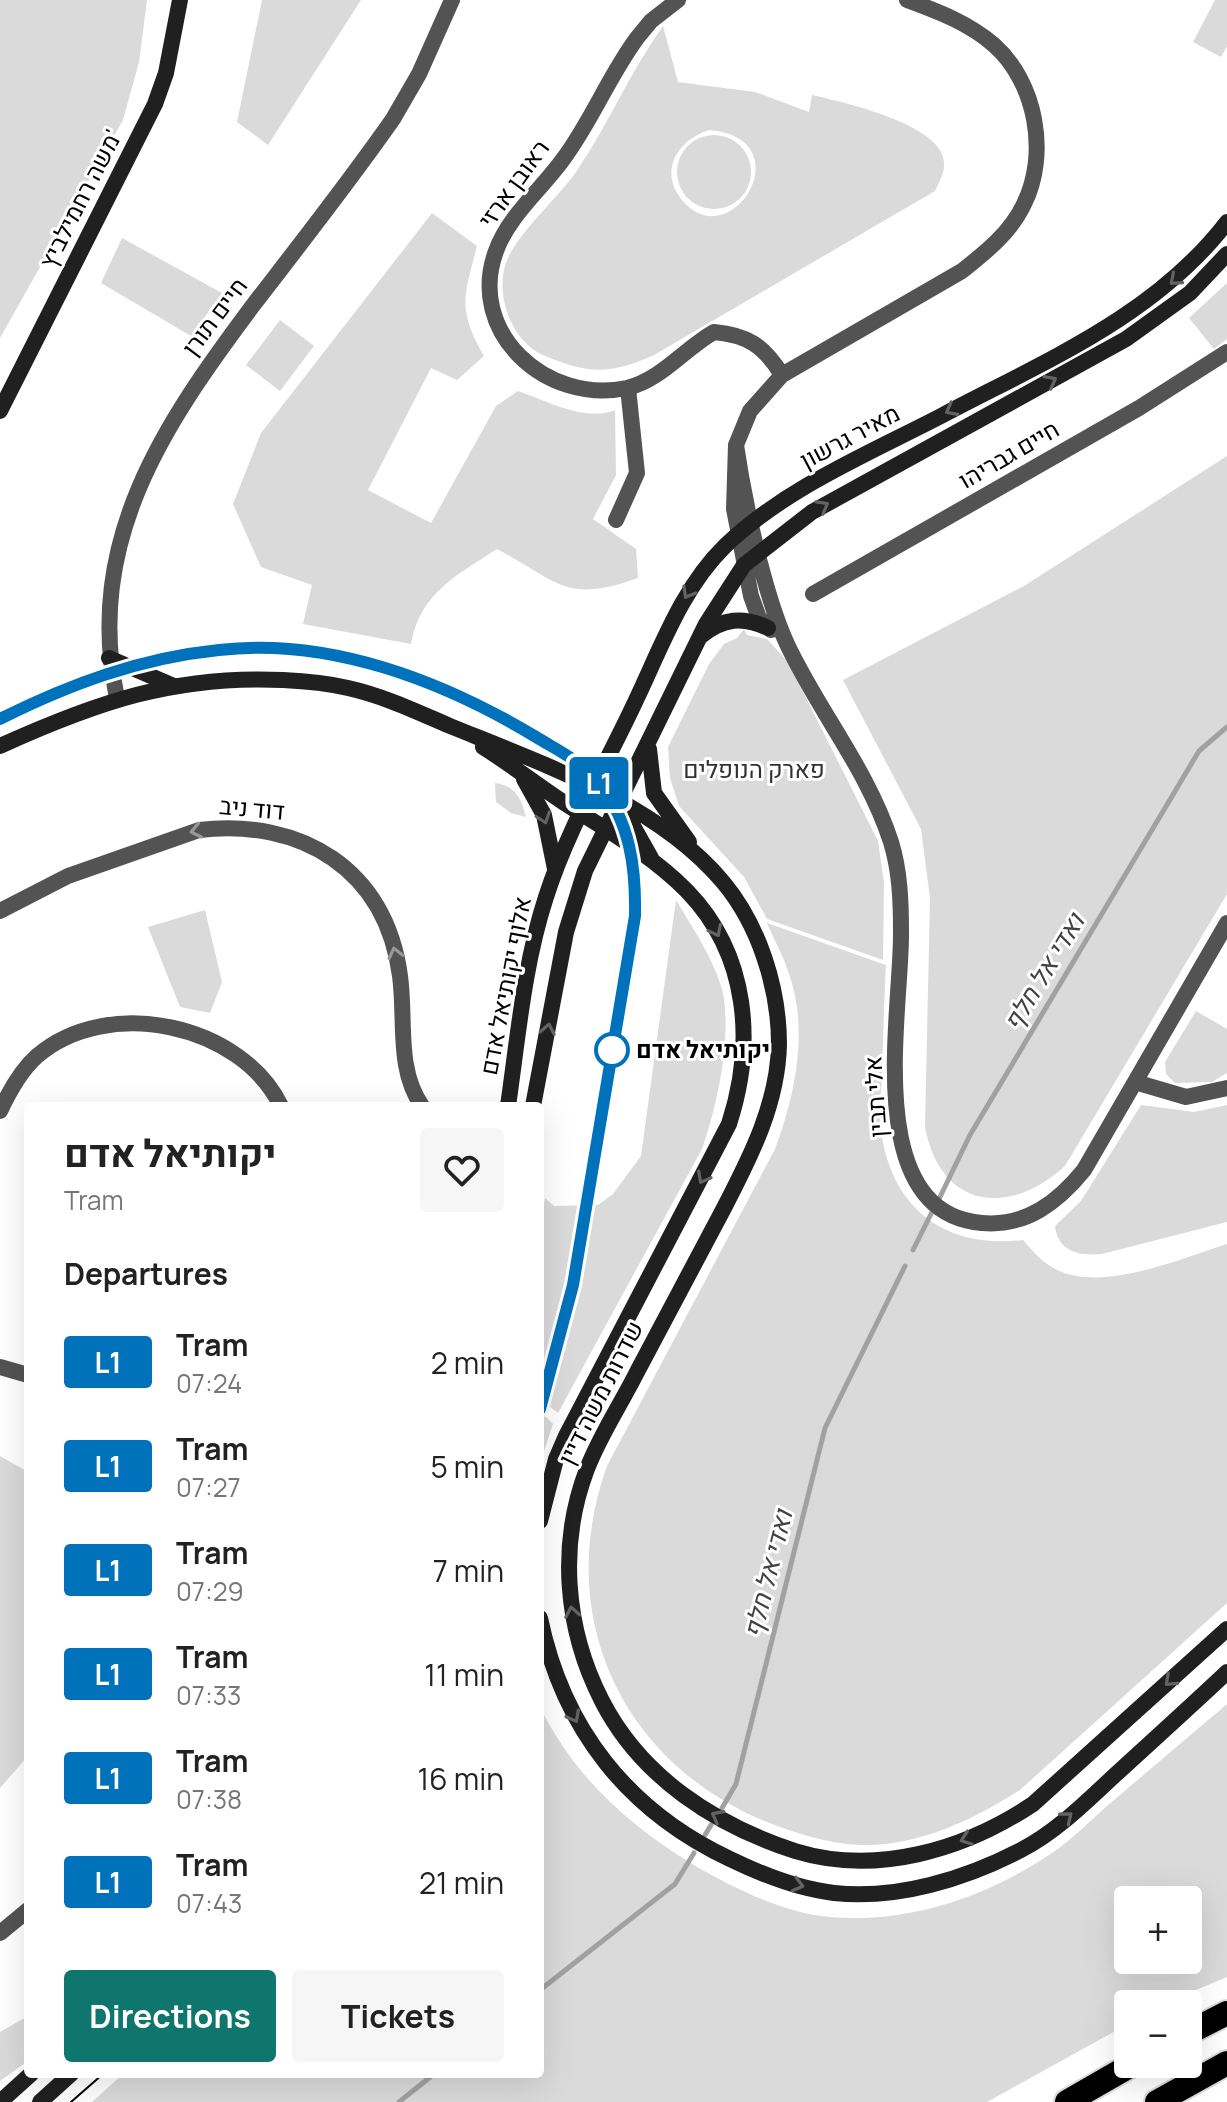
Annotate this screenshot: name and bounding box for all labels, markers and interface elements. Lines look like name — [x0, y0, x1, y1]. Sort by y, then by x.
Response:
street label: משה רחמילביץ' — [30, 123, 129, 274]
street label: ראובן ארזי — [470, 132, 556, 234]
street label: חיים תורן — [174, 270, 254, 362]
one-way arrow — [1169, 270, 1184, 284]
one-way arrow — [1042, 375, 1057, 390]
street label: מאיר גרשון — [794, 396, 905, 476]
one-way arrow — [944, 401, 959, 416]
street label: חיים גבריהו — [952, 412, 1065, 496]
one-way arrow — [814, 500, 829, 516]
one-way arrow — [682, 585, 698, 599]
park label: פארק הנופלים — [683, 752, 825, 785]
line badge: L1 — [563, 757, 635, 809]
text: L1 — [585, 764, 613, 802]
street label: דוד ניב — [218, 788, 286, 827]
one-way arrow — [535, 810, 551, 824]
one-way arrow — [190, 822, 204, 839]
street label: אלוף יקותיאל אדם — [471, 894, 538, 1078]
water label: ואדי אל חלף — [994, 904, 1093, 1037]
one-way arrow — [706, 923, 722, 938]
one-way arrow — [387, 946, 404, 960]
one-way arrow — [539, 1023, 556, 1036]
place label: יקותיאל אדם — [636, 1032, 770, 1065]
marker: יקותיאל אדם — [595, 1033, 629, 1067]
street label: אלי תבין — [855, 1055, 894, 1139]
text: יקותיאל אדם — [64, 1126, 276, 1178]
button: heart — [420, 1128, 504, 1212]
one-way arrow — [697, 1169, 712, 1184]
text: Tram — [64, 1182, 124, 1218]
text: Departures — [64, 1253, 228, 1294]
street label: שדרות משה דיין — [549, 1315, 650, 1470]
text: Tram — [176, 1324, 249, 1365]
text: 2 min — [431, 1342, 504, 1383]
text: L1 — [94, 1343, 122, 1381]
text: 07:24 — [176, 1365, 242, 1401]
text: Tram — [176, 1428, 249, 1469]
text: 5 min — [430, 1446, 504, 1487]
text: L1 — [94, 1447, 122, 1485]
text: 07:27 — [176, 1469, 241, 1505]
water label: ואדי אל חלף — [734, 1504, 801, 1642]
text: Tram — [176, 1532, 249, 1573]
text: 7 min — [433, 1550, 504, 1591]
text: L1 — [94, 1551, 122, 1589]
text: 07:29 — [176, 1573, 244, 1609]
one-way arrow — [565, 1605, 582, 1618]
text: Tram — [176, 1636, 249, 1677]
text: 11 min — [424, 1654, 504, 1695]
text: L1 — [94, 1655, 122, 1693]
one-way arrow — [1164, 1672, 1179, 1686]
text: 07:33 — [176, 1677, 241, 1713]
one-way arrow — [565, 1709, 580, 1724]
text: Tram — [176, 1740, 249, 1781]
text: 16 min — [417, 1758, 504, 1799]
text: L1 — [94, 1759, 122, 1797]
text: 07:38 — [176, 1781, 242, 1817]
one-way arrow — [711, 1810, 726, 1826]
one-way arrow — [1058, 1813, 1073, 1827]
one-way arrow — [959, 1829, 973, 1846]
text: Tram — [176, 1844, 249, 1885]
text: 21 min — [419, 1862, 504, 1903]
text: L1 — [94, 1863, 122, 1901]
one-way arrow — [791, 1876, 805, 1892]
text: 07:43 — [176, 1885, 242, 1921]
map controls — [1114, 1886, 1202, 2078]
button: + — [1114, 1886, 1202, 1974]
button: Directions — [64, 1970, 276, 2062]
button: Tickets — [292, 1970, 504, 2062]
button: − — [1114, 1990, 1202, 2078]

